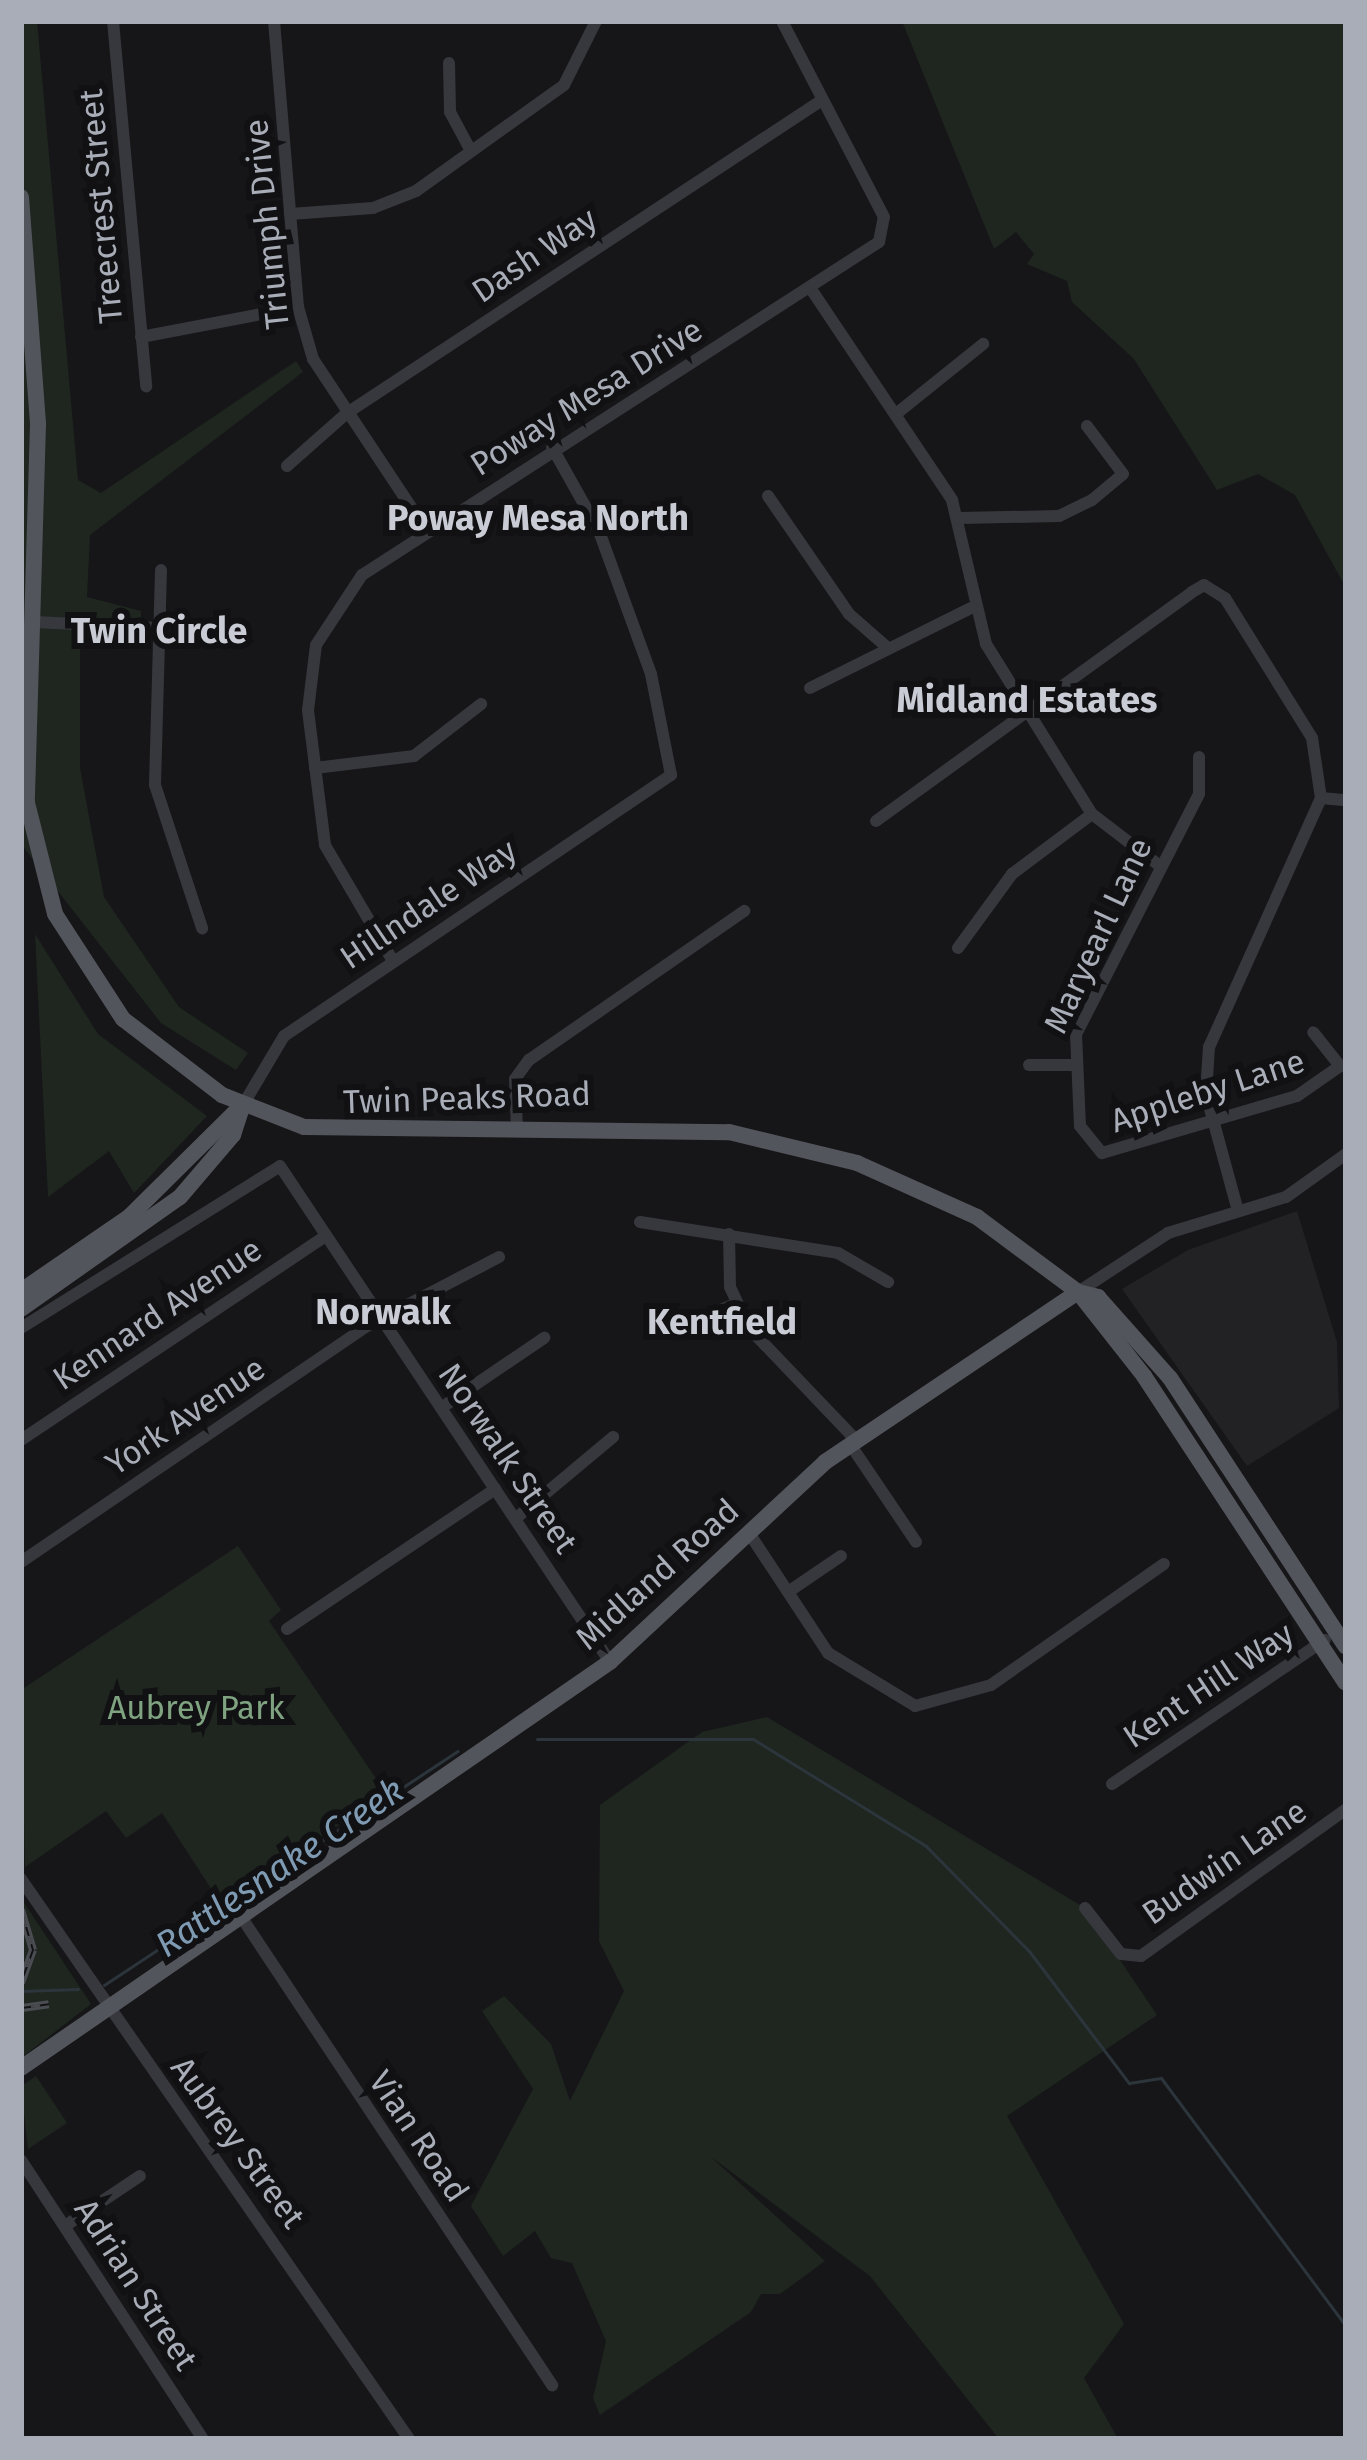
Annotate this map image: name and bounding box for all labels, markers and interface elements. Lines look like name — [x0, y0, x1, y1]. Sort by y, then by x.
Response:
street label: Treecrest Street — [72, 87, 132, 325]
street label: Triumph Drive — [237, 117, 299, 331]
street label: Dash Way — [465, 200, 605, 312]
street label: Poway Mesa Drive — [464, 311, 710, 485]
district label: Poway Mesa North — [387, 497, 689, 541]
district label: Twin Circle — [71, 610, 247, 654]
district label: Midland Estates — [896, 679, 1158, 723]
street label: Hillndale Way — [333, 832, 525, 978]
street label: Maryearl Lane — [1037, 832, 1161, 1040]
street label: Appleby Lane — [1106, 1042, 1310, 1142]
street label: Twin Peaks Road — [342, 1075, 592, 1123]
street label: Kennard Avenue — [46, 1231, 270, 1399]
district label: Norwalk — [315, 1291, 451, 1335]
district label: Kentfield — [647, 1301, 797, 1345]
street label: York Avenue — [99, 1349, 273, 1485]
street label: Norwalk Street — [429, 1357, 585, 1561]
street label: Midland Road — [568, 1491, 748, 1659]
street label: Kent Hill Way — [1116, 1615, 1302, 1757]
park label: Aubrey Park — [107, 1689, 285, 1729]
water label: Rattlesnake Creek — [148, 1769, 412, 1967]
street label: Budwin Lane — [1135, 1792, 1315, 1934]
street label: Aubrey Street — [162, 2050, 312, 2236]
street label: Vian Road — [360, 2064, 476, 2210]
street label: Adrian Street — [65, 2192, 205, 2378]

